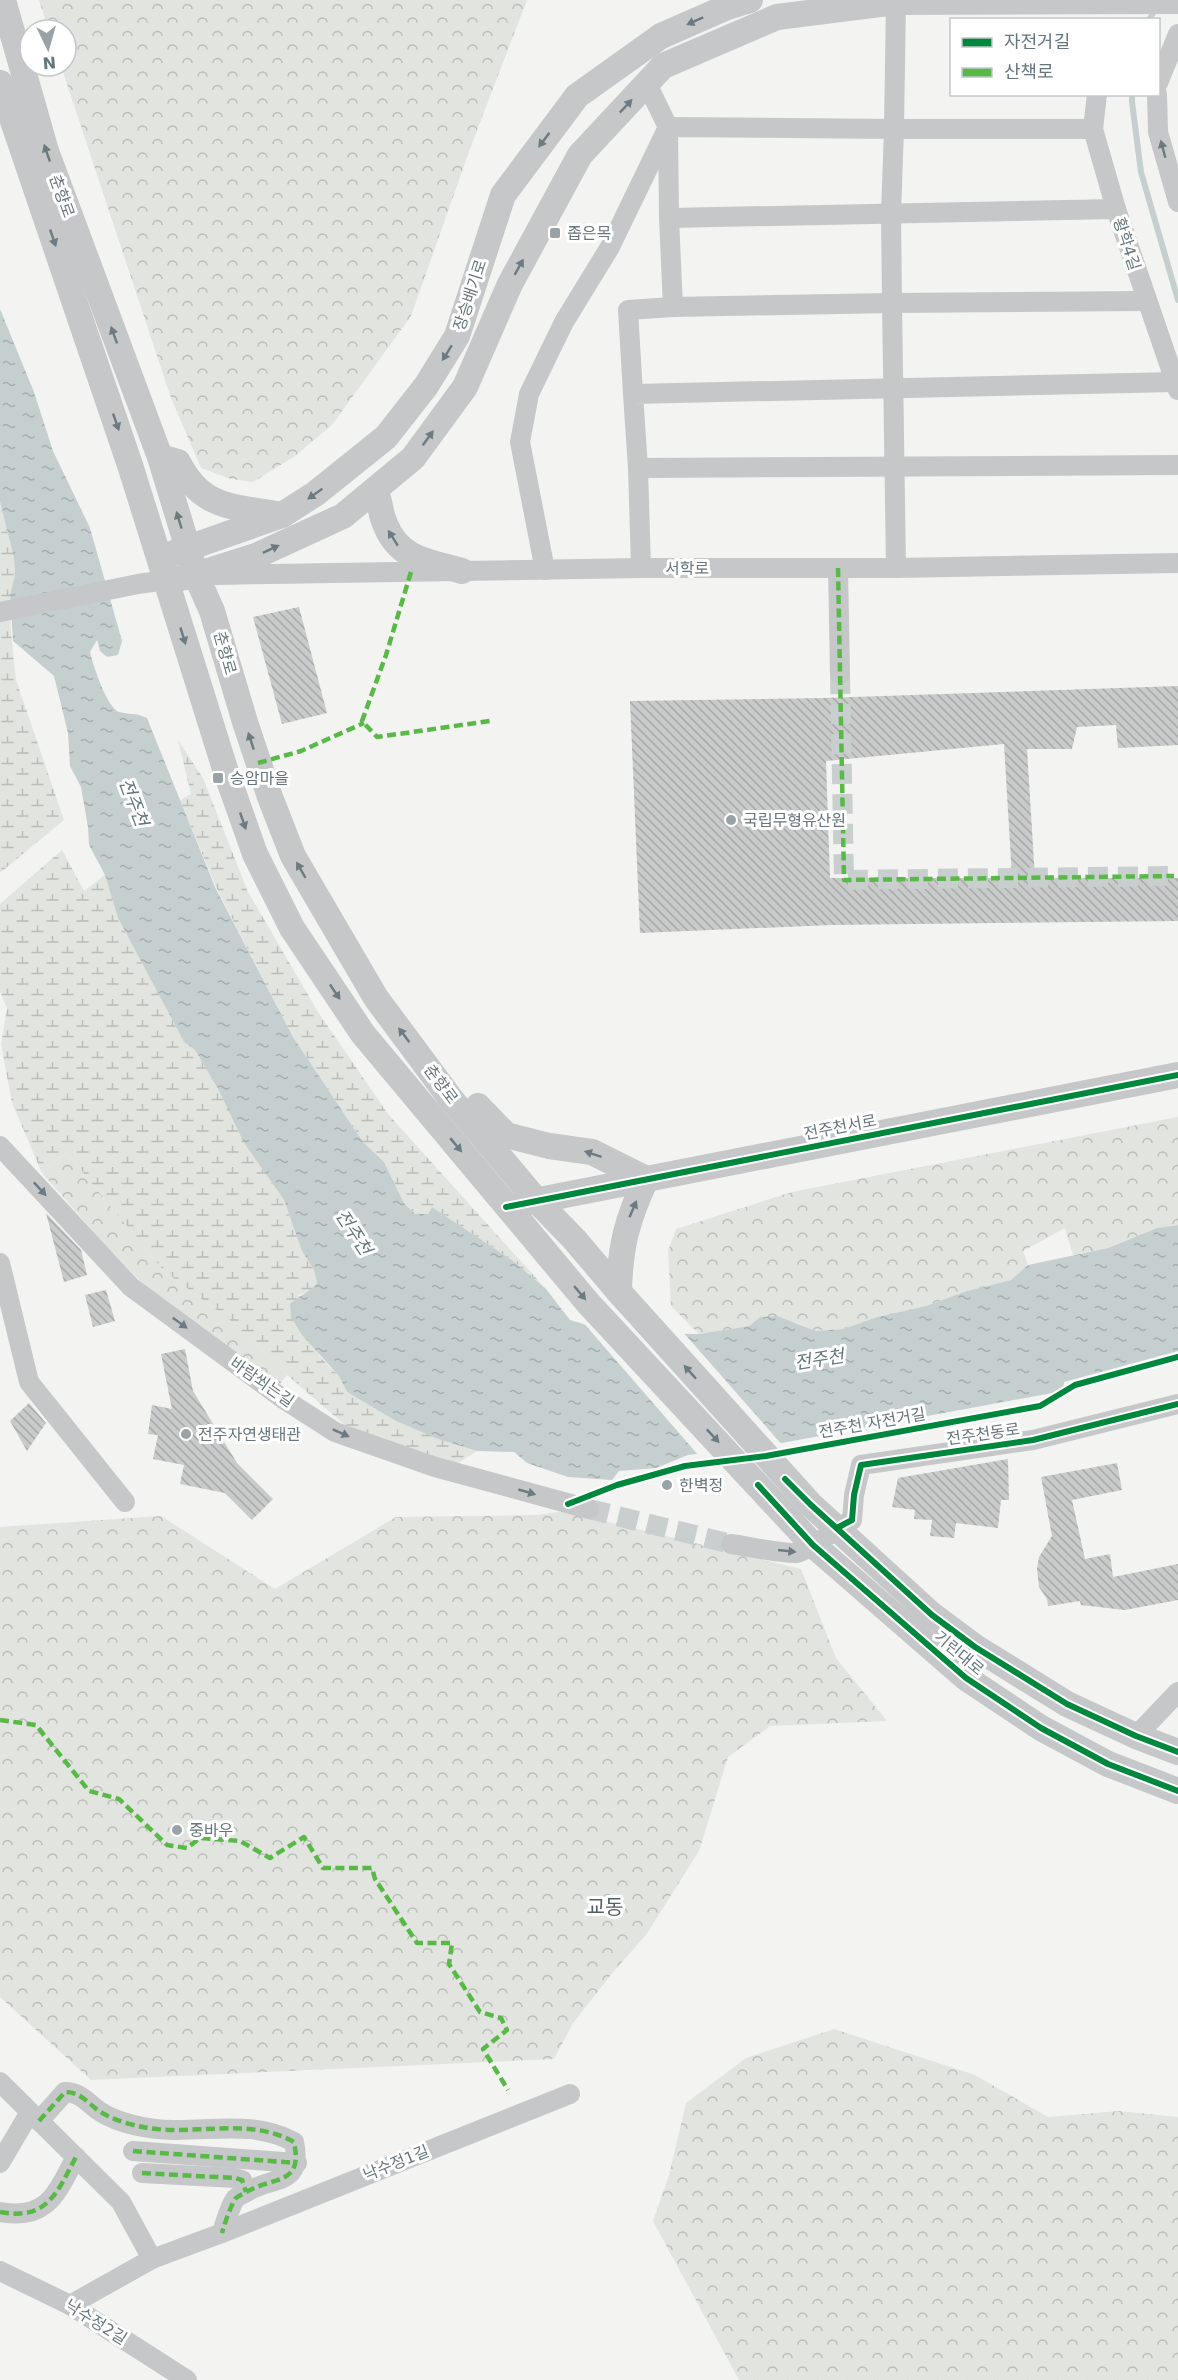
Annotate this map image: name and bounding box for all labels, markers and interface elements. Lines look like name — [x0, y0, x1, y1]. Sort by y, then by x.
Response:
one-way arrow — [686, 16, 704, 26]
north arrow — [18, 18, 78, 78]
legend — [950, 18, 1160, 96]
text: 자전거길 — [1004, 31, 1070, 52]
text: N — [42, 52, 57, 72]
text: 산책로 — [1004, 61, 1054, 82]
one-way arrow — [619, 99, 633, 113]
one-way arrow — [539, 132, 551, 147]
one-way arrow — [1157, 140, 1167, 158]
one-way arrow — [41, 144, 51, 162]
street label: 춘향로 — [46, 172, 79, 220]
street label: 황학4길 — [1110, 215, 1144, 273]
place label: 좁은목 — [567, 224, 611, 243]
marker: 좁은목 — [548, 226, 562, 240]
one-way arrow — [49, 229, 59, 247]
street label: 장승배기로 — [450, 257, 490, 333]
one-way arrow — [514, 258, 524, 275]
one-way arrow — [109, 326, 119, 344]
one-way arrow — [441, 344, 452, 361]
one-way arrow — [112, 413, 121, 431]
one-way arrow — [422, 430, 434, 446]
one-way arrow — [307, 488, 323, 499]
one-way arrow — [173, 510, 183, 528]
one-way arrow — [387, 529, 398, 546]
one-way arrow — [263, 544, 281, 554]
street label: 서학로 — [665, 559, 709, 578]
one-way arrow — [179, 627, 188, 645]
street label: 춘향로 — [210, 629, 240, 677]
one-way arrow — [246, 732, 255, 750]
place label: 승암마을 — [230, 769, 289, 788]
marker: 승암마을 — [211, 771, 225, 785]
water label: 전주천 — [115, 775, 154, 831]
place label: 국립무형유산원 — [743, 811, 846, 830]
one-way arrow — [239, 812, 249, 830]
marker: 국립무형유산원 — [724, 813, 738, 827]
one-way arrow — [295, 862, 306, 878]
one-way arrow — [330, 984, 341, 1000]
one-way arrow — [398, 1027, 410, 1043]
street label: 춘향로 — [420, 1061, 462, 1108]
street label: 전주천서로 — [802, 1111, 878, 1143]
one-way arrow — [449, 1137, 462, 1152]
one-way arrow — [584, 1149, 602, 1159]
one-way arrow — [33, 1181, 46, 1196]
one-way arrow — [629, 1200, 638, 1218]
water label: 전주천 — [332, 1205, 378, 1261]
one-way arrow — [573, 1285, 586, 1300]
one-way arrow — [172, 1317, 188, 1329]
water label: 전주천 — [793, 1344, 848, 1373]
street label: 바람쐬는길 — [226, 1353, 298, 1411]
one-way arrow — [684, 1365, 697, 1380]
street label: 전주천 자전거길 — [817, 1404, 927, 1442]
street label: 전주천동로 — [945, 1419, 1021, 1449]
place label: 전주자연생태관 — [198, 1425, 301, 1444]
marker: 전주자연생태관 — [179, 1427, 193, 1441]
one-way arrow — [706, 1428, 719, 1443]
one-way arrow — [332, 1429, 349, 1438]
place label: 한벽정 — [679, 1476, 723, 1495]
marker: 한벽정 — [660, 1478, 674, 1492]
one-way arrow — [518, 1488, 536, 1497]
one-way arrow — [778, 1546, 797, 1556]
street label: 기린대로 — [930, 1627, 988, 1679]
place label: 중바우 — [189, 1821, 233, 1840]
marker: 중바우 — [170, 1823, 184, 1837]
district label: 교동 — [587, 1895, 623, 1919]
street label: 낙수정1길 — [360, 2141, 432, 2185]
street label: 낙수정2길 — [62, 2296, 130, 2348]

